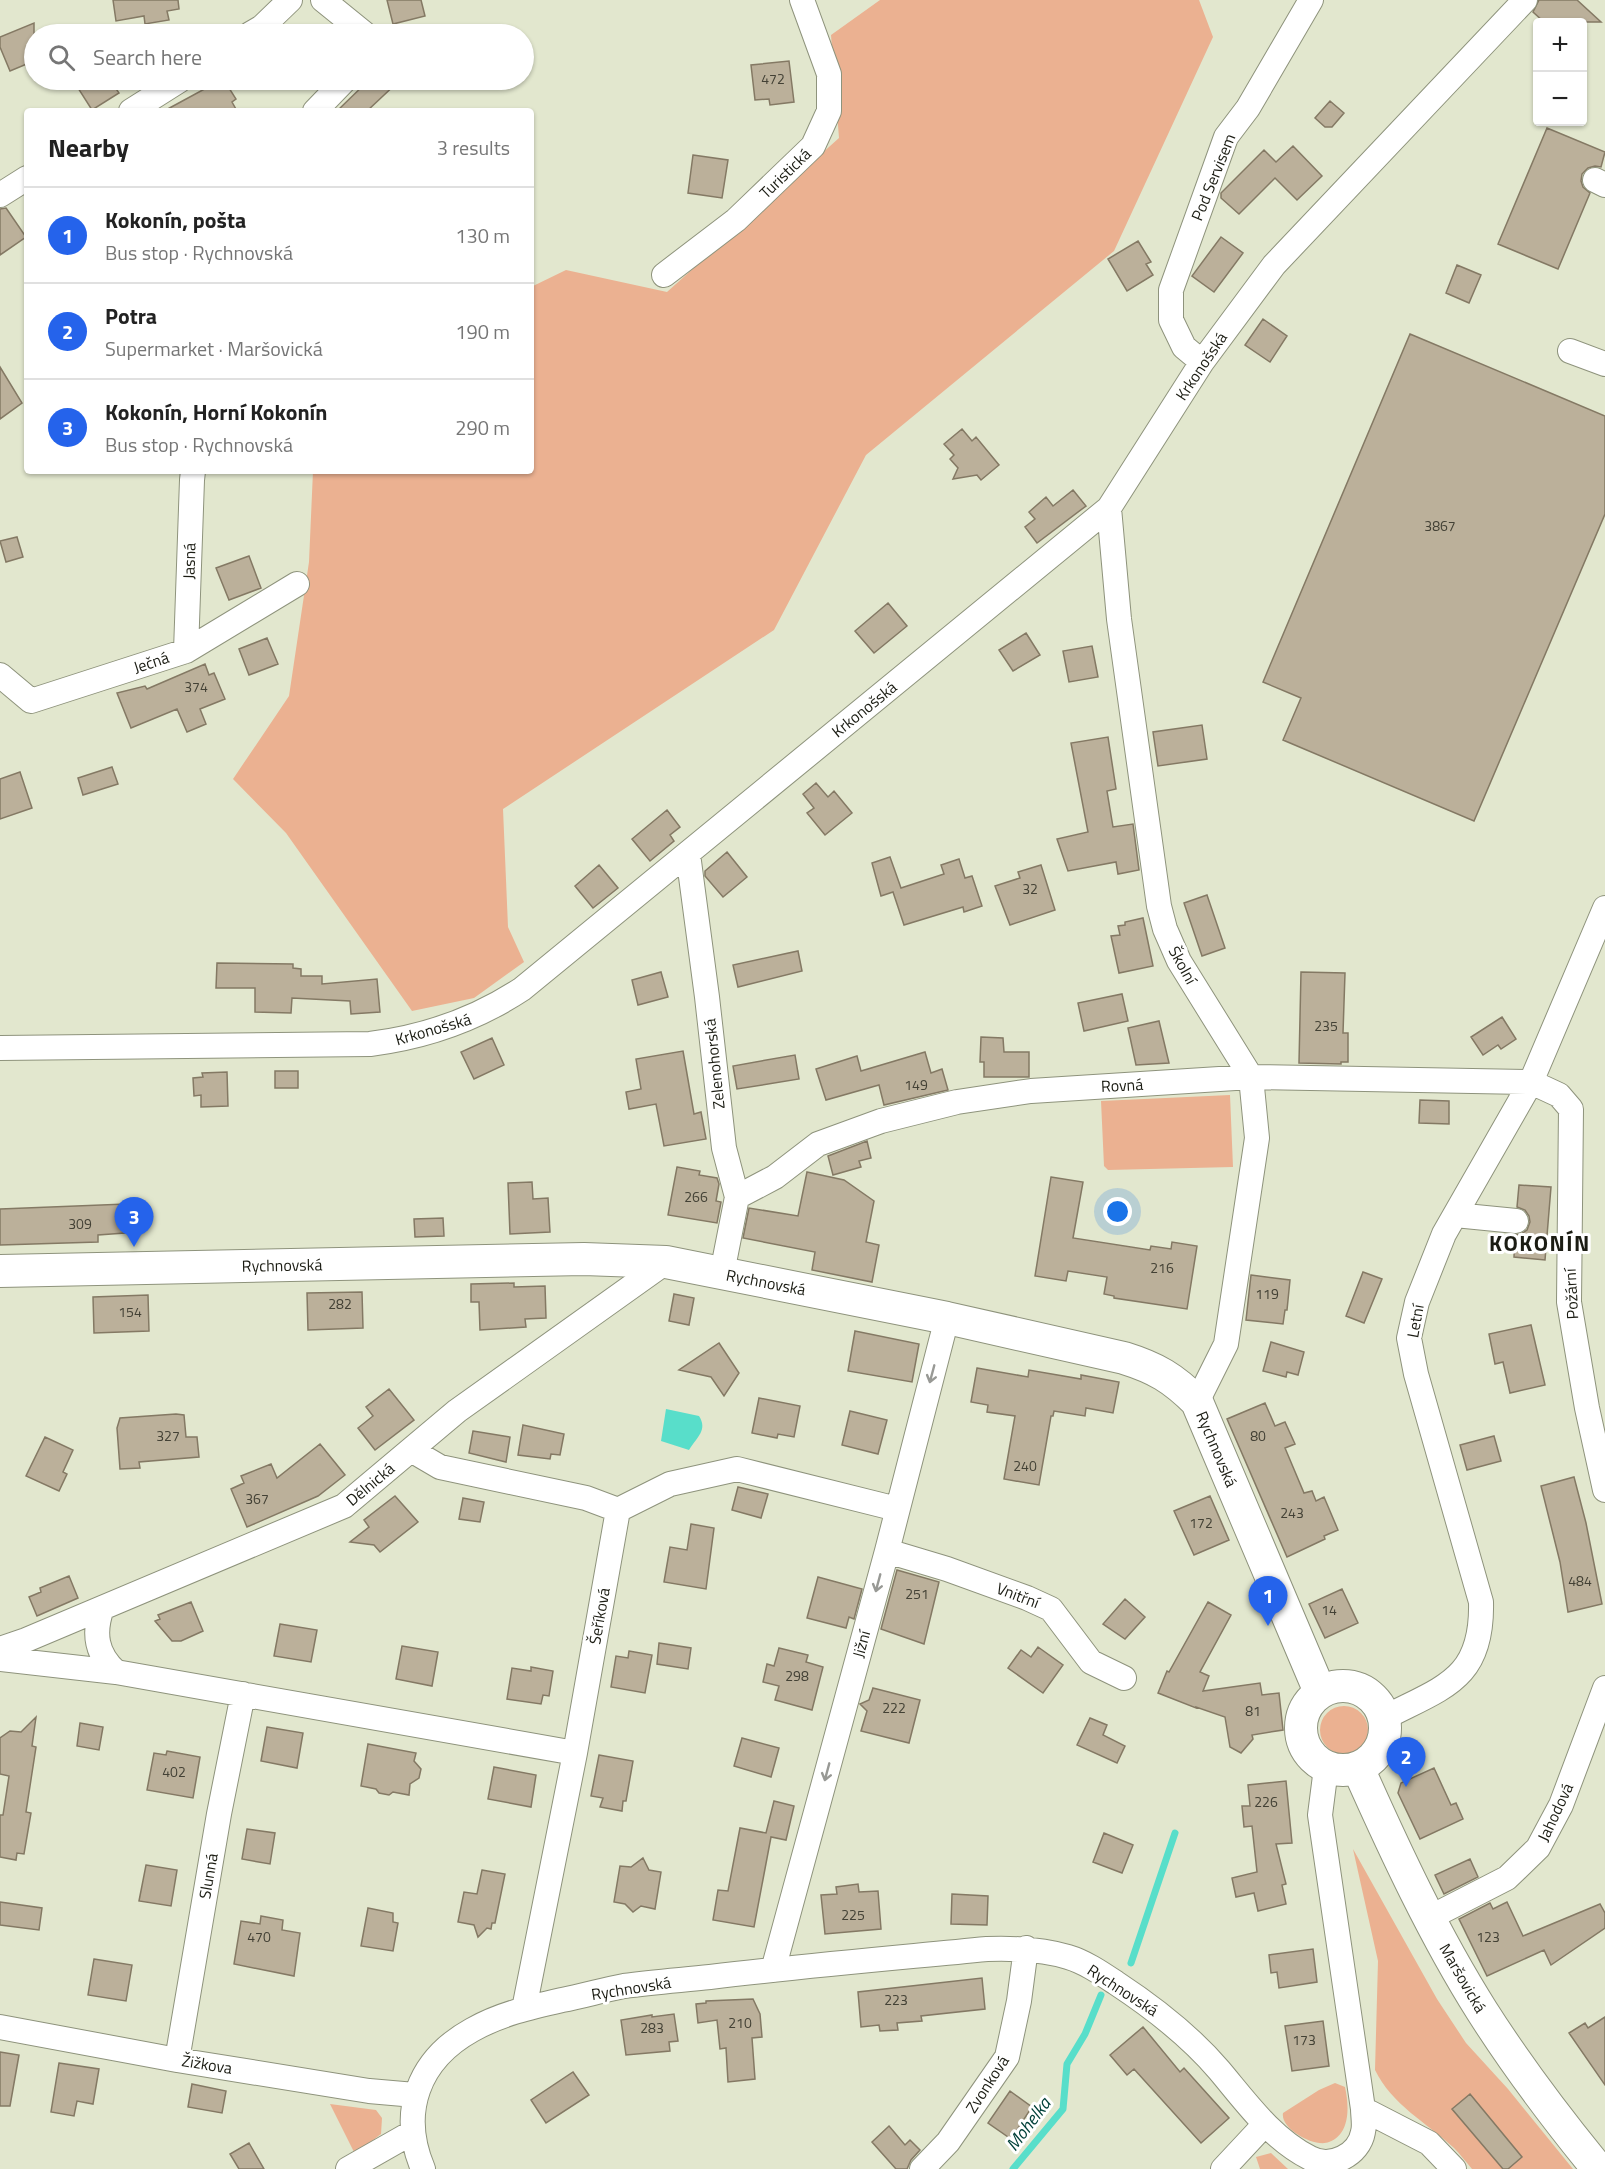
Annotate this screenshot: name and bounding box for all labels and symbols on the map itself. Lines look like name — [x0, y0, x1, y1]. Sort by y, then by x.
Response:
house number: 472 — [761, 68, 785, 89]
street label: Pod Servisem — [1185, 130, 1241, 224]
street label: Turistická — [754, 142, 816, 204]
street label: Krkonošská — [1169, 327, 1233, 405]
house number: 3867 — [1424, 515, 1456, 536]
street label: Jasná — [176, 542, 202, 580]
street label: Ječná — [130, 645, 172, 679]
street label: Krkonošská — [826, 675, 902, 743]
house number: 374 — [184, 676, 208, 697]
house number: 32 — [1022, 878, 1038, 899]
street label: Školní — [1163, 942, 1204, 990]
street label: Krkonošská — [392, 1007, 474, 1051]
house number: 235 — [1314, 1015, 1338, 1036]
street label: Zelenohorská — [697, 1018, 731, 1110]
street label: Rovná — [1100, 1072, 1144, 1098]
house number: 149 — [904, 1074, 928, 1095]
house number: 266 — [684, 1186, 708, 1207]
your location — [1103, 1197, 1132, 1226]
pin: 3 — [114, 1198, 154, 1247]
house number: 309 — [68, 1213, 92, 1234]
district label: KOKONÍN — [1489, 1226, 1591, 1260]
street label: Rychnovská — [242, 1252, 322, 1278]
house number: 216 — [1150, 1257, 1174, 1278]
street label: Rychnovská — [724, 1263, 808, 1301]
street label: Požární — [1558, 1267, 1584, 1320]
house number: 119 — [1255, 1283, 1279, 1304]
house number: 282 — [328, 1293, 352, 1314]
house number: 154 — [118, 1301, 142, 1322]
street label: Letní — [1400, 1301, 1430, 1339]
one-way arrow — [926, 1365, 938, 1384]
street label: Rychnovská — [1190, 1407, 1244, 1491]
house number: 327 — [156, 1425, 180, 1446]
house number: 80 — [1250, 1425, 1266, 1446]
house number: 240 — [1013, 1455, 1037, 1476]
street label: Dělnická — [341, 1457, 399, 1511]
house number: 367 — [245, 1488, 269, 1509]
house number: 243 — [1280, 1502, 1304, 1523]
house number: 172 — [1189, 1512, 1213, 1533]
house number: 484 — [1568, 1570, 1592, 1591]
one-way arrow — [871, 1574, 883, 1593]
street label: Vnitřní — [993, 1576, 1044, 1615]
pin: 1 — [1248, 1576, 1288, 1626]
house number: 251 — [905, 1583, 929, 1604]
street label: Šeříková — [582, 1586, 616, 1646]
house number: 14 — [1321, 1599, 1337, 1620]
street label: Jižní — [846, 1626, 877, 1660]
house number: 298 — [785, 1665, 809, 1686]
house number: 222 — [882, 1697, 906, 1718]
house number: 81 — [1245, 1700, 1261, 1721]
pin: 2 — [1386, 1738, 1426, 1787]
house number: 402 — [162, 1761, 186, 1782]
one-way arrow — [821, 1762, 832, 1781]
street label: Jahodová — [1531, 1779, 1579, 1845]
house number: 226 — [1254, 1791, 1278, 1812]
street label: Slunná — [192, 1851, 224, 1901]
house number: 225 — [841, 1904, 865, 1925]
house number: 470 — [247, 1926, 271, 1947]
house number: 123 — [1476, 1926, 1500, 1947]
street label: Maršovická — [1433, 1939, 1493, 2017]
street label: Rychnovská — [1083, 1958, 1163, 2022]
street label: Rychnovská — [589, 1970, 673, 2006]
house number: 223 — [884, 1989, 908, 2010]
house number: 210 — [728, 2012, 752, 2033]
house number: 283 — [640, 2017, 664, 2038]
house number: 173 — [1292, 2029, 1316, 2050]
street label: Žižkova — [180, 2048, 234, 2080]
street label: Zvonková — [959, 2050, 1015, 2118]
water label: Mohelka — [999, 2091, 1058, 2156]

